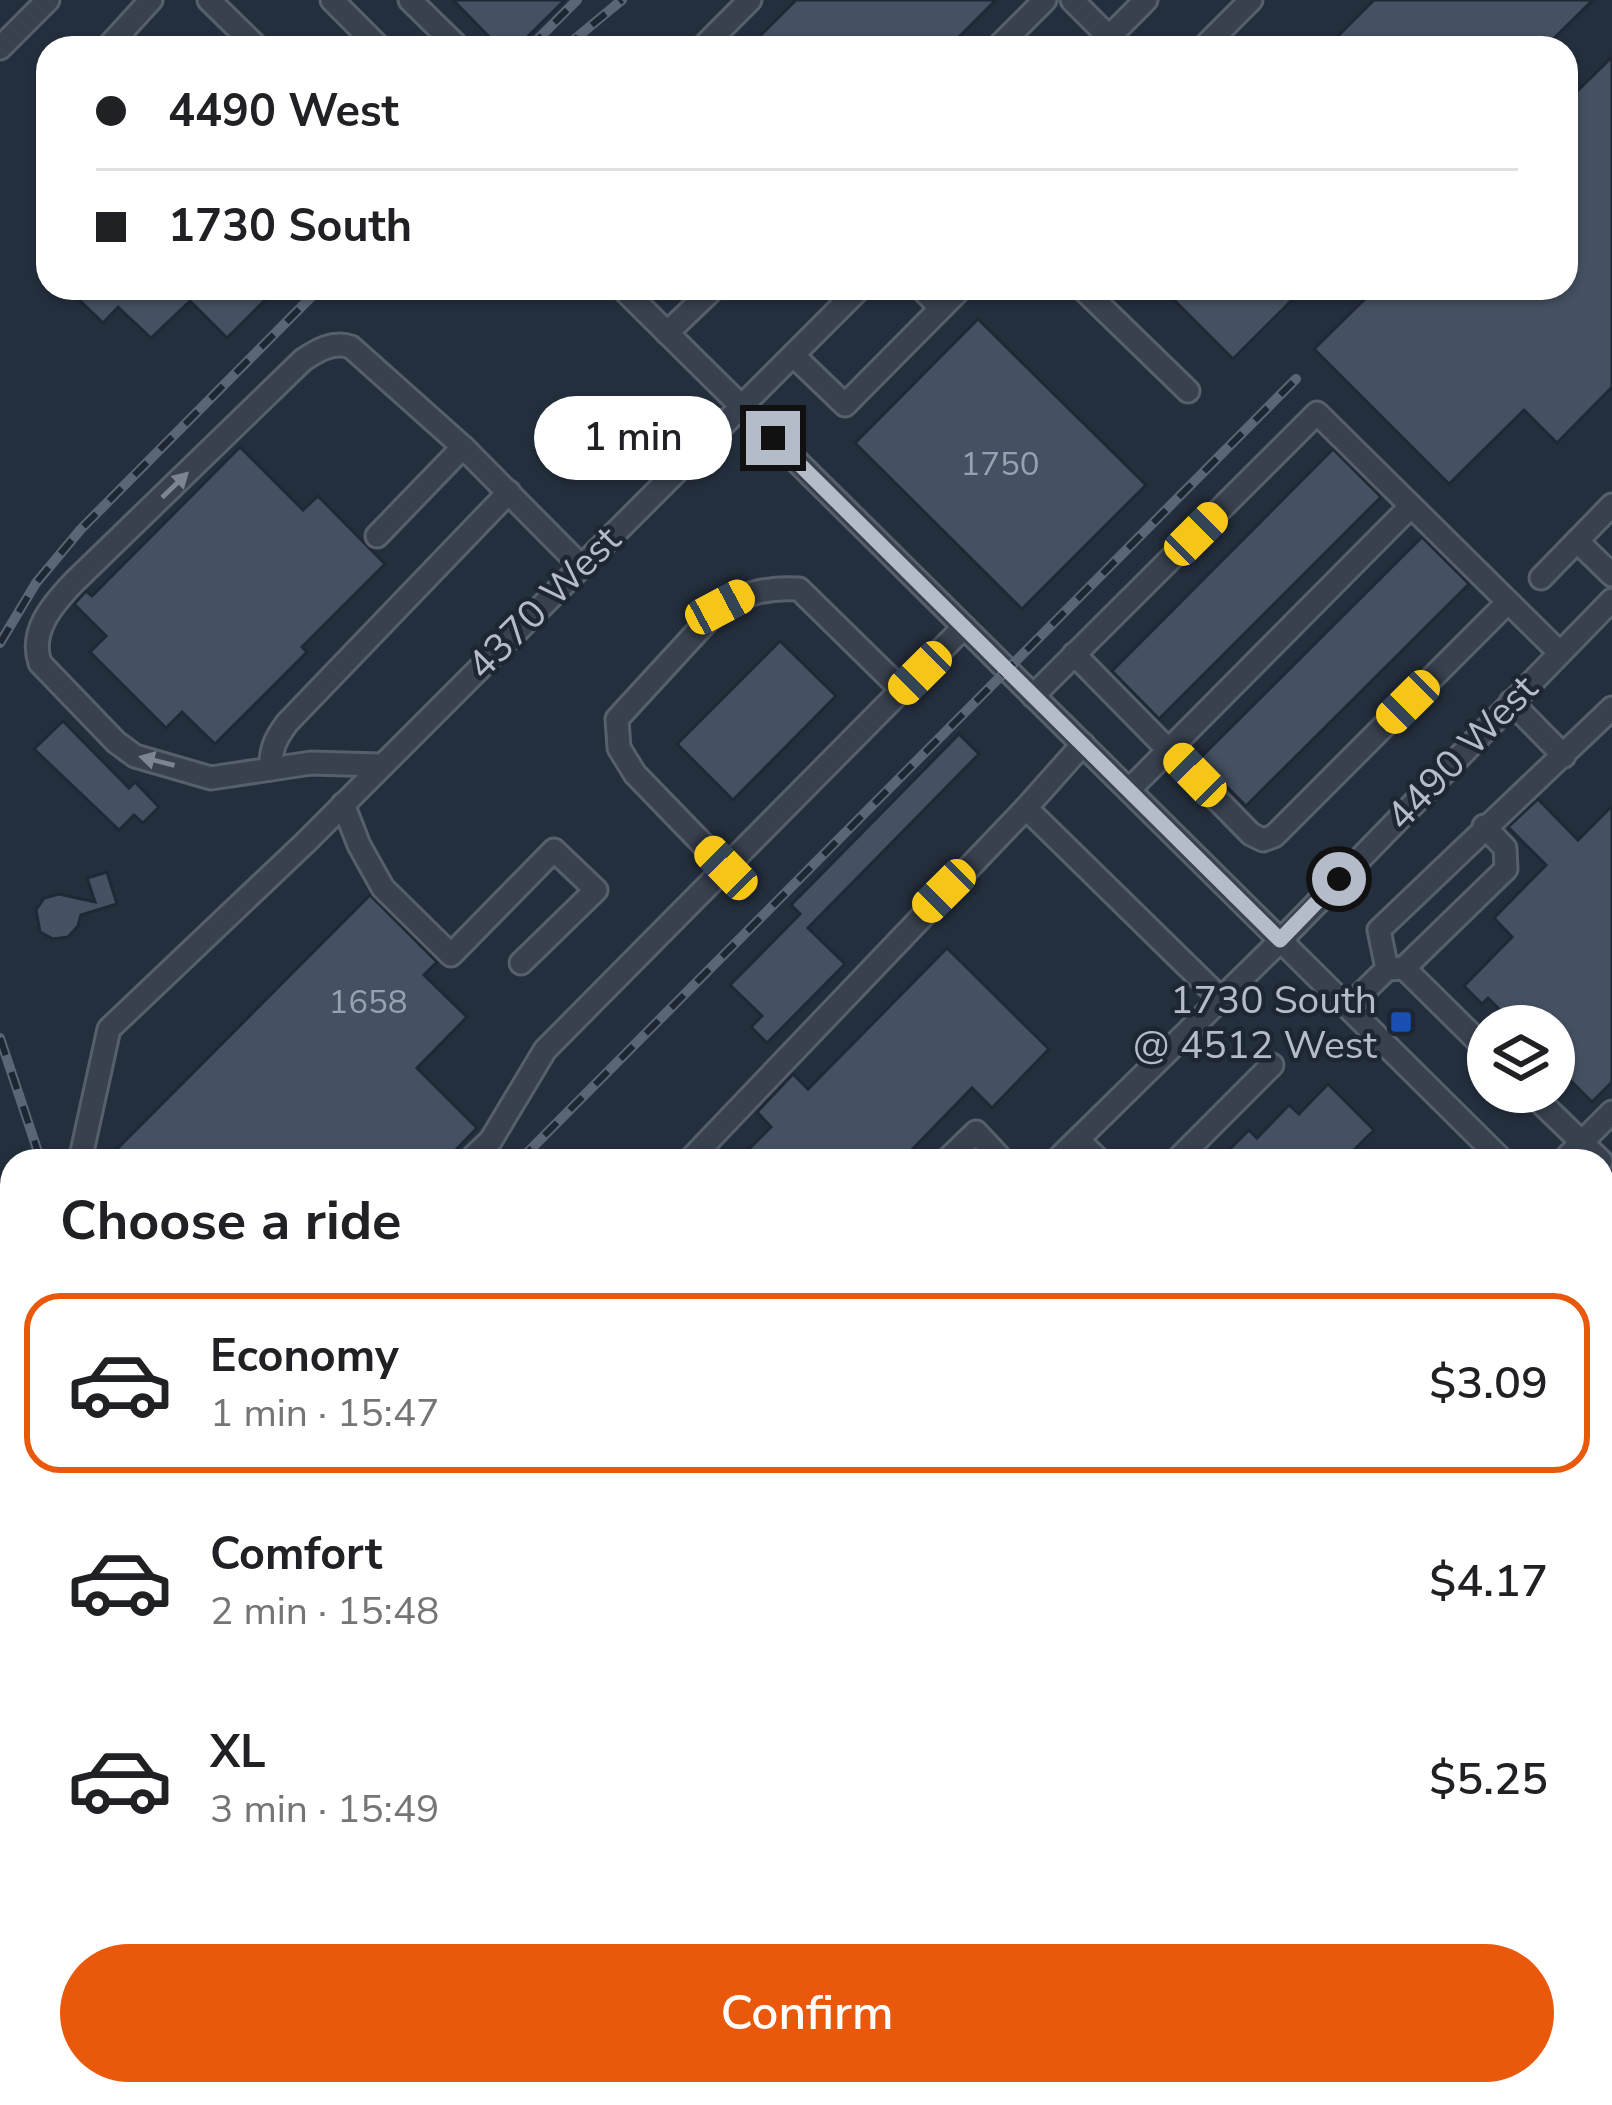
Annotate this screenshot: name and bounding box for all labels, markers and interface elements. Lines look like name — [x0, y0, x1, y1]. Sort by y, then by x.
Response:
text: 4490 West — [168, 81, 399, 142]
text: 1730 South — [168, 196, 412, 257]
callout: 1 min — [533, 396, 731, 480]
text: 1 min — [583, 411, 683, 464]
route end — [746, 411, 800, 465]
house number: 1750 — [960, 442, 1040, 487]
one-way arrow — [160, 471, 189, 499]
car — [1158, 496, 1234, 572]
street label: 4370 West — [456, 514, 633, 691]
car — [680, 574, 760, 640]
car — [882, 635, 958, 711]
street label: 4490 West — [1374, 663, 1550, 842]
car — [1370, 664, 1446, 740]
car — [1157, 737, 1233, 813]
one-way arrow — [138, 751, 175, 770]
car — [688, 830, 764, 906]
route start — [1312, 852, 1366, 906]
car — [906, 853, 982, 929]
place label: 1730 South @ 4512 West — [1133, 974, 1377, 1072]
house number: 1658 — [328, 980, 408, 1025]
map controls — [1467, 1005, 1575, 1113]
button: layers — [1467, 1005, 1575, 1113]
marker: 1730 South @ 4512 West — [1388, 1009, 1414, 1035]
text: Choose a ride — [60, 1184, 401, 1258]
text: Economy — [210, 1326, 399, 1387]
icon: car — [66, 1329, 174, 1437]
text: $3.09 — [1429, 1353, 1548, 1414]
text: 1 min · 15:47 — [210, 1387, 439, 1440]
text: Comfort — [210, 1524, 382, 1585]
icon: car — [66, 1527, 174, 1635]
text: $4.17 — [1429, 1551, 1548, 1612]
text: 2 min · 15:48 — [210, 1585, 439, 1638]
text: XL — [210, 1722, 266, 1783]
icon: car — [66, 1725, 174, 1833]
text: $5.25 — [1429, 1749, 1548, 1810]
text: 3 min · 15:49 — [210, 1783, 439, 1836]
button: Confirm — [60, 1944, 1554, 2082]

